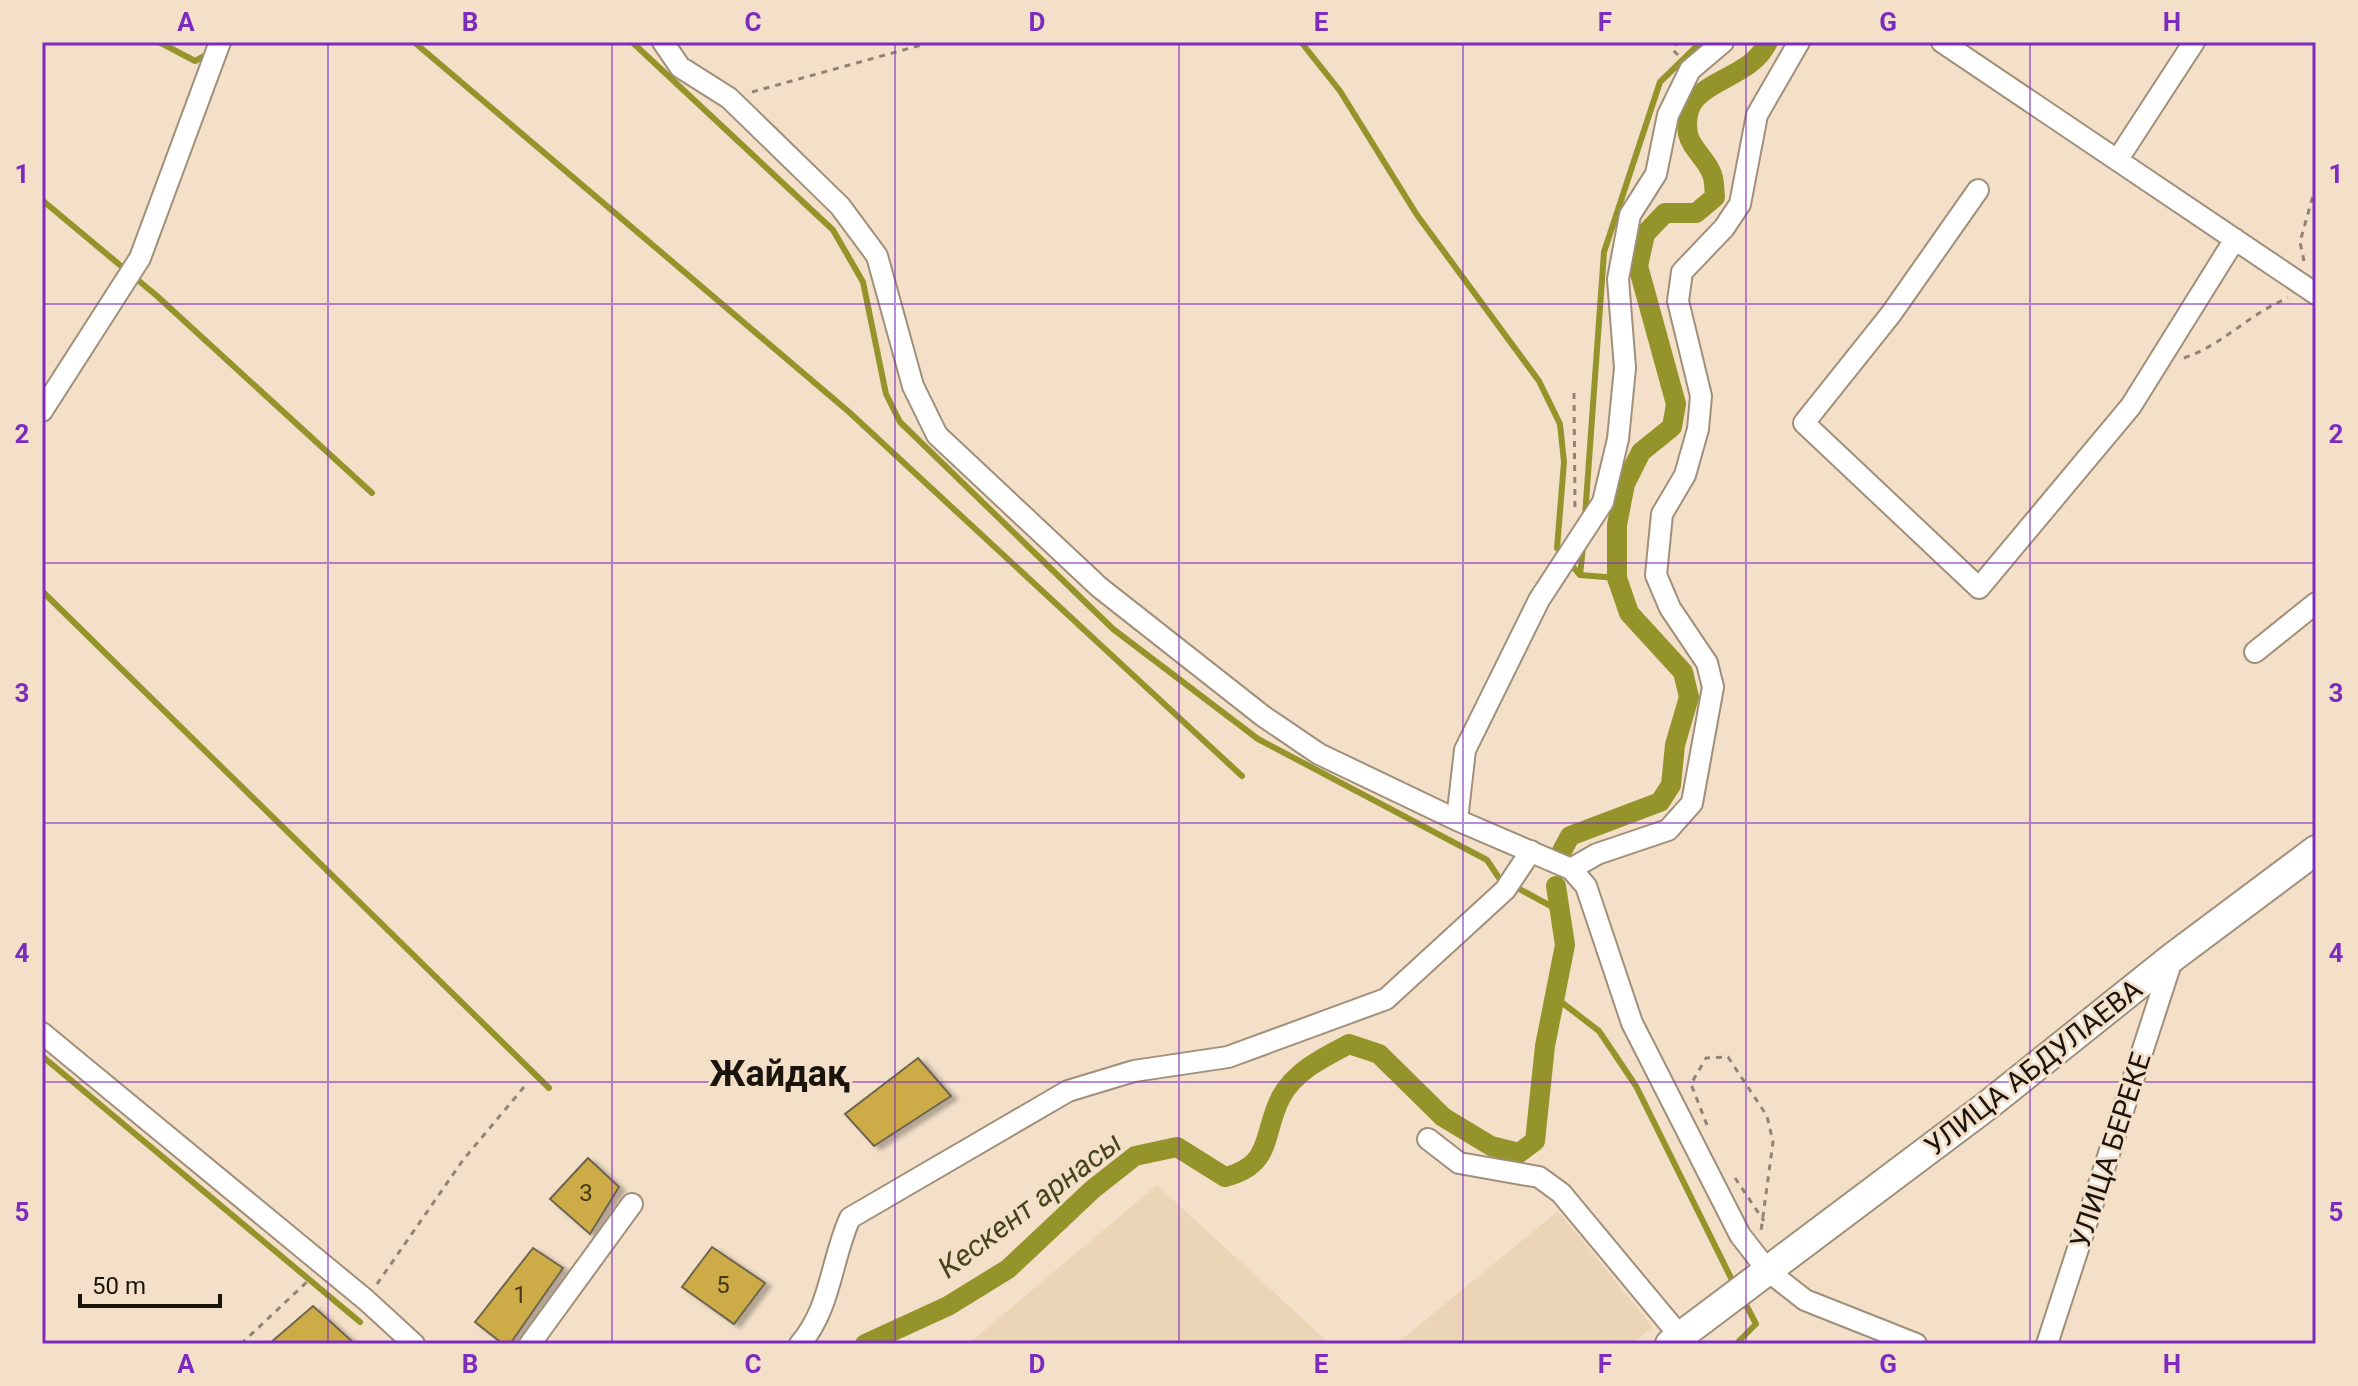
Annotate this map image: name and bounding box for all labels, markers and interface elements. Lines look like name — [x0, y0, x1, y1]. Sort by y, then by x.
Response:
text: A — [177, 7, 195, 37]
text: B — [462, 7, 478, 37]
text: C — [744, 7, 762, 37]
text: D — [1029, 7, 1045, 37]
text: E — [1314, 7, 1329, 37]
text: F — [1598, 7, 1612, 37]
text: G — [1879, 7, 1897, 37]
text: H — [2163, 7, 2181, 37]
text: 1 — [15, 159, 29, 189]
text: 1 — [2329, 159, 2343, 189]
text: 2 — [15, 419, 29, 449]
text: 2 — [2329, 419, 2343, 449]
text: 3 — [15, 678, 29, 708]
text: 3 — [2329, 678, 2343, 708]
text: 4 — [15, 938, 30, 968]
text: 4 — [2329, 938, 2344, 968]
street label: УЛИЦА АБДУЛАЕВА — [1918, 972, 2148, 1162]
street label: УЛИЦА БЕРЕКЕ — [2063, 1048, 2158, 1252]
district label: Жайдақ — [709, 1053, 851, 1095]
water label: Кескент арнасы — [931, 1124, 1128, 1285]
house number: 3 — [579, 1179, 593, 1207]
text: 5 — [15, 1197, 29, 1227]
text: 5 — [2329, 1197, 2343, 1227]
scale bar — [80, 1258, 220, 1308]
house number: 5 — [716, 1271, 730, 1299]
text: 50 m — [92, 1272, 146, 1300]
house number: 1 — [513, 1281, 527, 1309]
text: A — [177, 1349, 195, 1379]
text: B — [462, 1349, 478, 1379]
text: C — [744, 1349, 762, 1379]
text: D — [1029, 1349, 1045, 1379]
text: E — [1314, 1349, 1329, 1379]
text: F — [1598, 1349, 1612, 1379]
text: G — [1879, 1349, 1897, 1379]
text: H — [2163, 1349, 2181, 1379]

